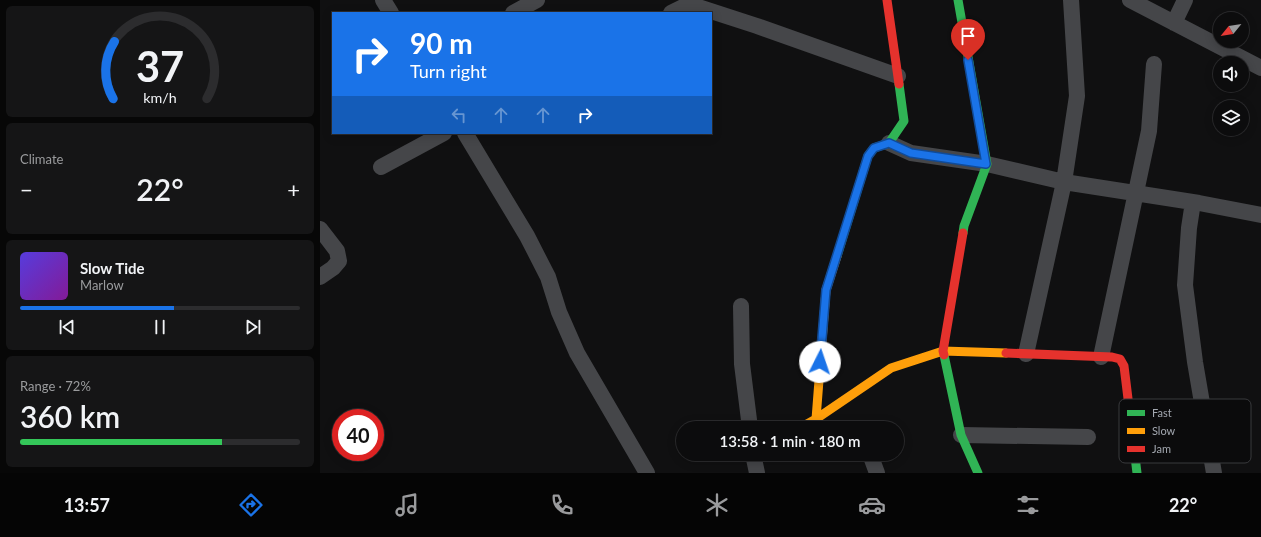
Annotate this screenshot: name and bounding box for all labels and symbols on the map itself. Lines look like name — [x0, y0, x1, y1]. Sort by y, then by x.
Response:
north arrow — [1213, 12, 1249, 48]
pin — [951, 19, 985, 60]
position arrow — [799, 341, 841, 383]
legend — [1119, 399, 1251, 463]
text: Fast — [1152, 406, 1172, 419]
speed limit sign: 40 — [332, 409, 384, 461]
text: Slow — [1152, 424, 1176, 437]
text: Jam — [1152, 442, 1171, 455]

